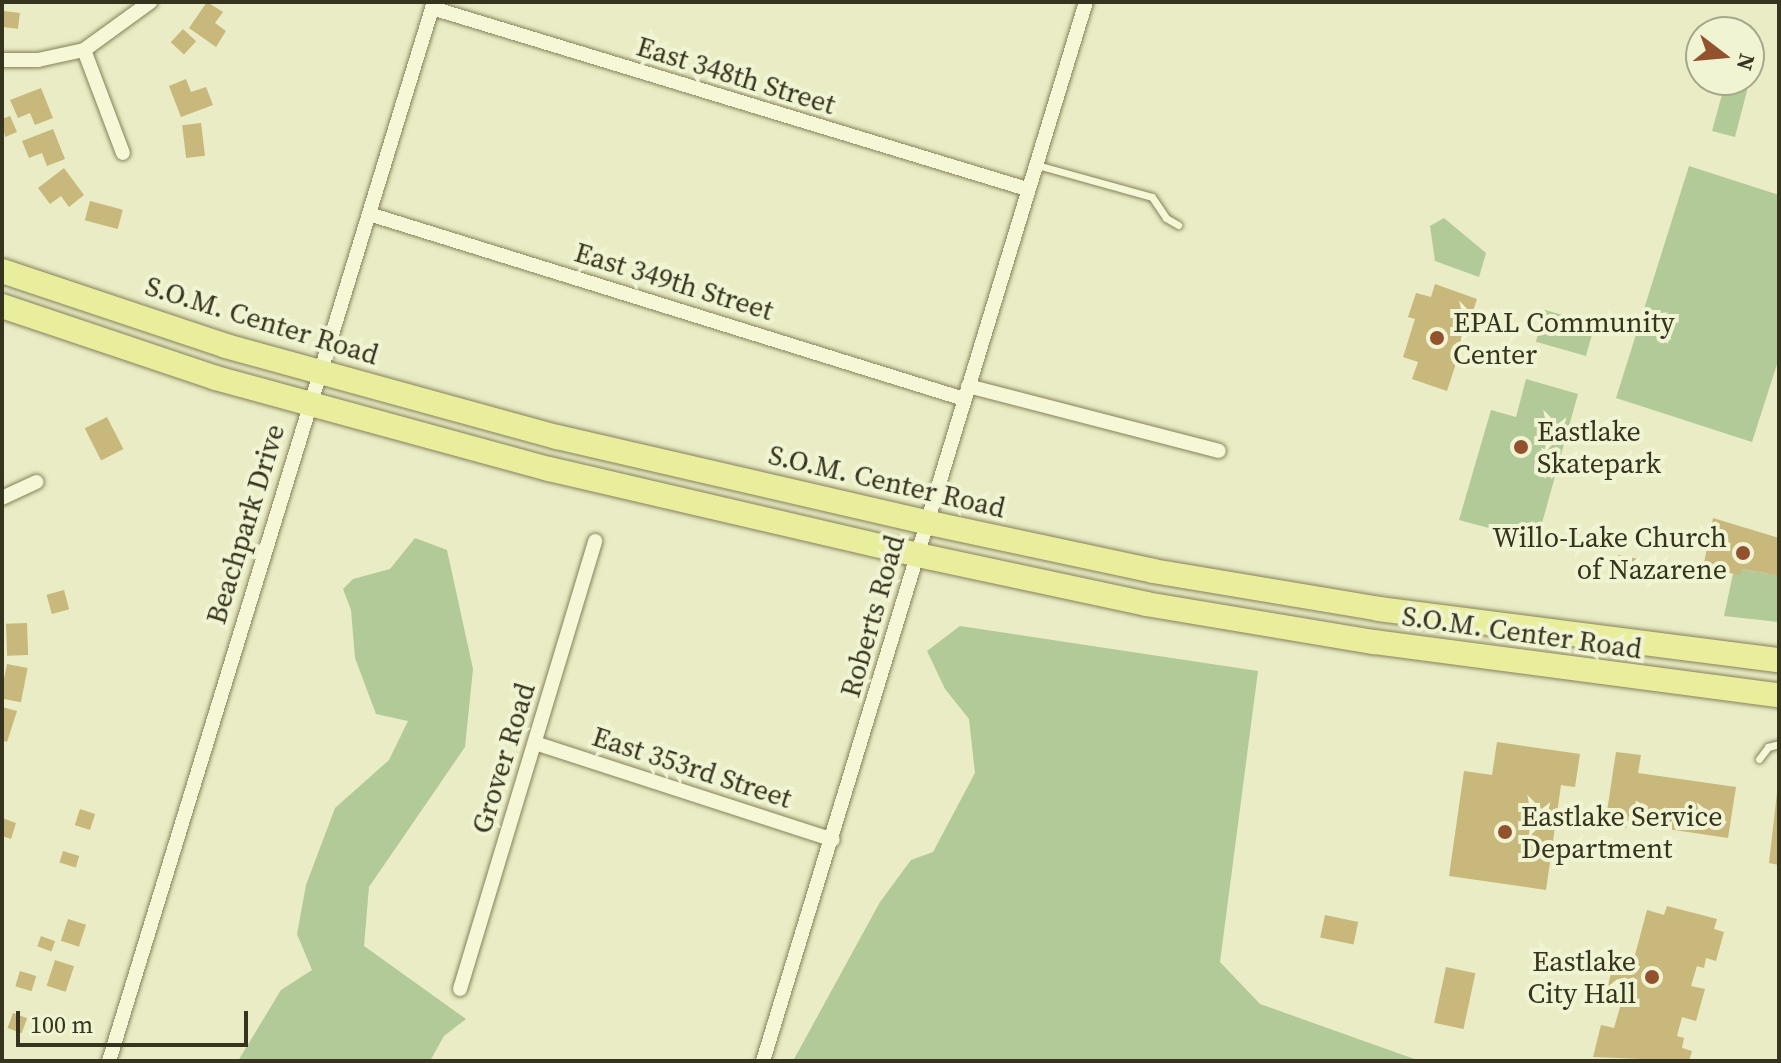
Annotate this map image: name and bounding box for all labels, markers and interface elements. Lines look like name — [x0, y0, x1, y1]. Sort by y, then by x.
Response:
north arrow — [1685, 16, 1765, 96]
street label: East 348th Street — [633, 29, 839, 121]
text: N — [1730, 50, 1763, 74]
street label: East 349th Street — [571, 235, 777, 327]
street label: S.O.M. Center Road — [141, 269, 383, 371]
place label: EPAL Community Center — [1453, 305, 1675, 371]
marker: EPAL Community Center — [1428, 329, 1446, 347]
place label: Eastlake Skatepark — [1537, 414, 1661, 480]
street label: Beachpark Drive — [199, 420, 291, 628]
street label: S.O.M. Center Road — [765, 437, 1009, 525]
marker: Eastlake Skatepark — [1512, 438, 1530, 456]
place label: Willo-Lake Church of Nazarene — [1492, 520, 1727, 586]
street label: Roberts Road — [833, 531, 911, 701]
marker: Willo-Lake Church of Nazarene — [1734, 544, 1752, 562]
street label: S.O.M. Center Road — [1400, 599, 1644, 665]
street label: Grover Road — [464, 679, 542, 837]
street label: East 353rd Street — [588, 719, 796, 815]
place label: Eastlake Service Department — [1521, 799, 1722, 865]
marker: Eastlake Service Department — [1496, 823, 1514, 841]
place label: Eastlake City Hall — [1528, 944, 1636, 1010]
marker: Eastlake City Hall — [1643, 968, 1661, 986]
scale bar — [20, 995, 252, 1045]
text: 100 m — [30, 1008, 93, 1041]

